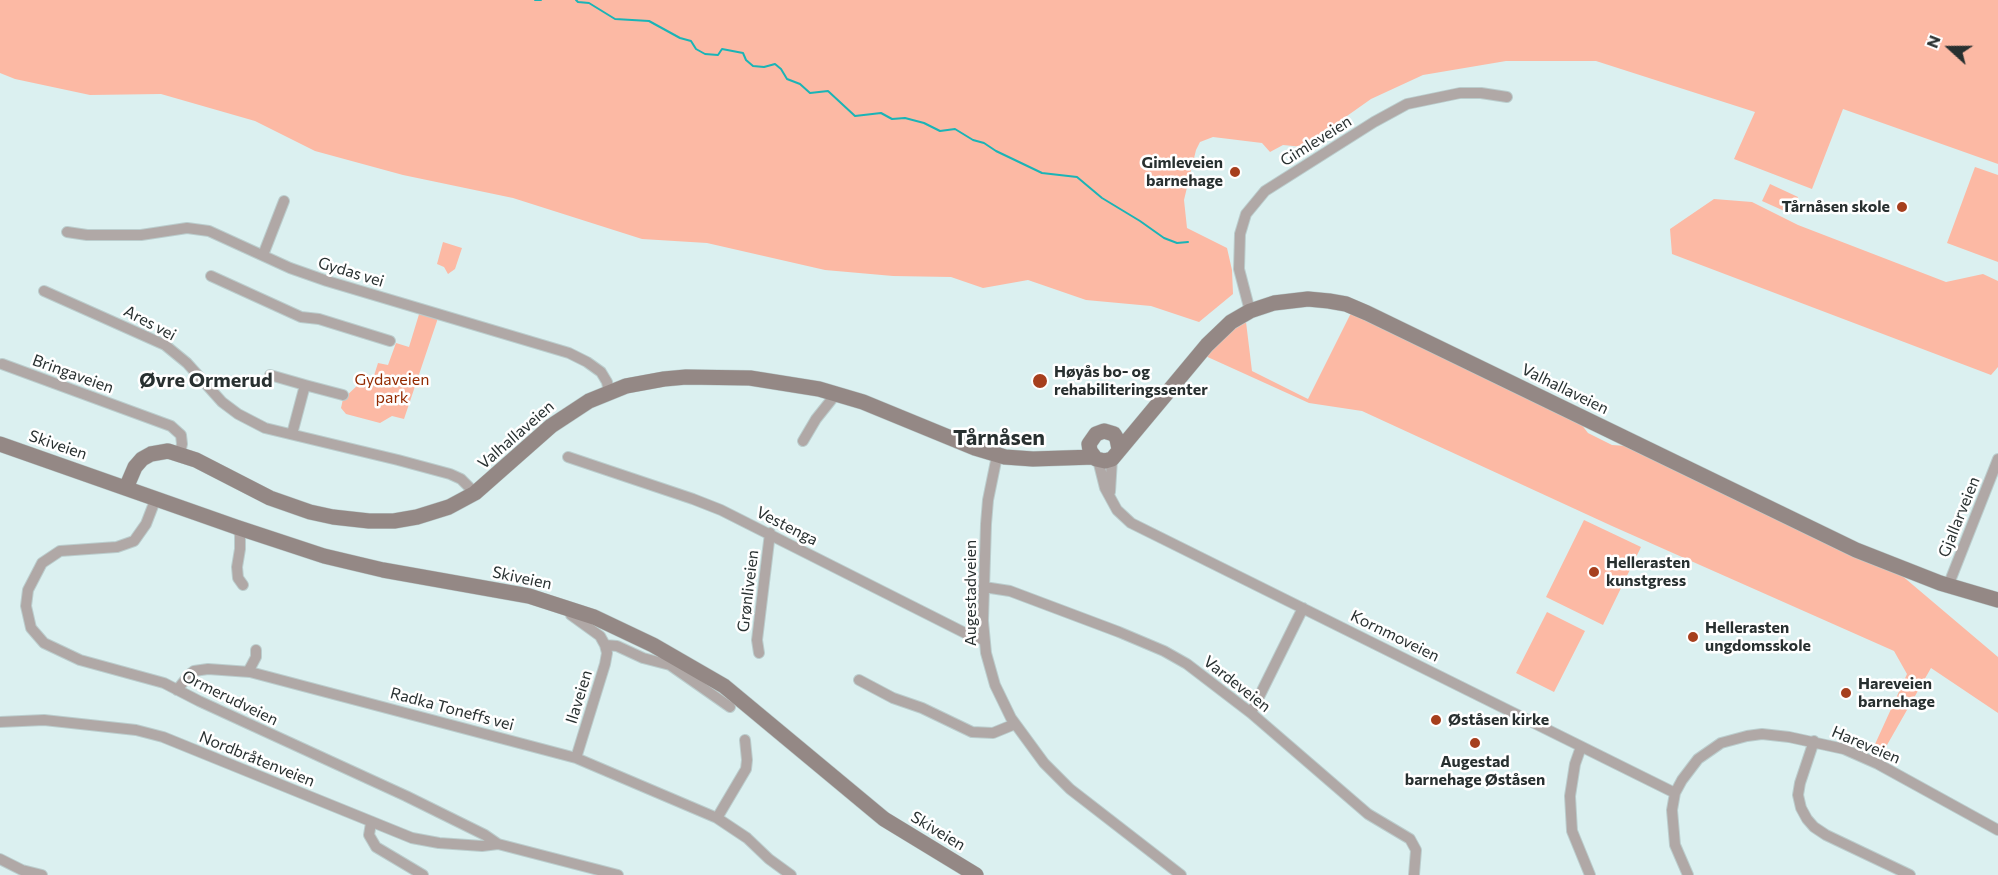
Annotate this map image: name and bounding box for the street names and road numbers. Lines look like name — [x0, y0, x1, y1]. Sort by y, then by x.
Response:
street label: Gimleveien — [1277, 112, 1355, 170]
street label: Gydas vei — [316, 253, 386, 291]
street label: Ares vei — [121, 301, 179, 345]
street label: Bringaveien — [30, 350, 116, 398]
street label: Valhallaveien — [1518, 360, 1612, 418]
street label: Valhallaveien — [474, 397, 558, 473]
street label: Skiveien — [26, 426, 90, 464]
street label: Gjallarveien — [1934, 474, 1984, 560]
street label: Vestenga — [753, 502, 821, 550]
street label: Augestadveien — [961, 540, 981, 646]
street label: Grønliveien — [733, 549, 763, 633]
street label: Skiveien — [491, 562, 553, 594]
street label: Kornmoveien — [1347, 606, 1443, 666]
street label: Vardeveien — [1199, 652, 1275, 716]
street label: Ormerudveien — [179, 666, 281, 730]
street label: Ilaveien — [562, 668, 596, 726]
street label: Radka Toneffs vei — [388, 683, 516, 735]
street label: Hareveien — [1829, 722, 1903, 768]
street label: Nordbråtenveien — [196, 727, 318, 791]
street label: Skiveien — [907, 807, 969, 855]

